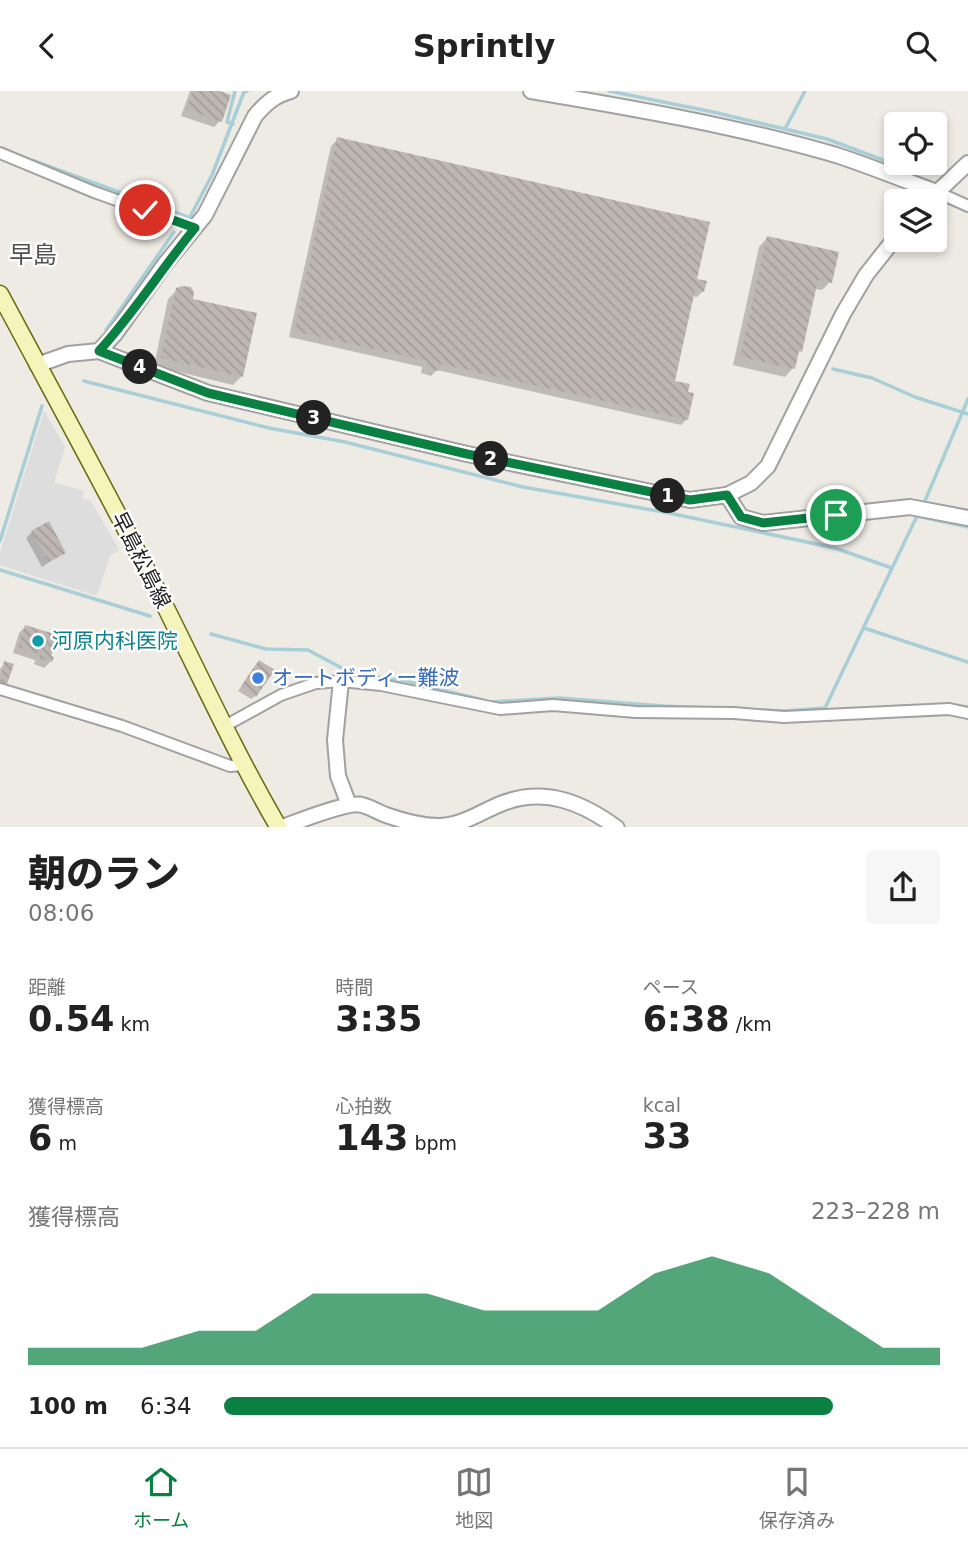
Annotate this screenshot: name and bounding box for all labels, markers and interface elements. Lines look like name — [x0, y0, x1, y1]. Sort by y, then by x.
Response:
icon: back — [28, 27, 66, 65]
text: Sprintly — [413, 27, 555, 65]
icon: search — [902, 27, 940, 65]
map controls — [884, 112, 947, 252]
button: locate — [884, 112, 947, 175]
pin — [115, 180, 175, 240]
button: layers — [884, 189, 947, 252]
icon: check — [126, 191, 164, 229]
district label: 早島 — [9, 241, 57, 269]
pin: 4 — [122, 349, 158, 385]
text: 4 — [133, 355, 146, 377]
pin: 3 — [296, 401, 332, 435]
text: 3 — [307, 406, 320, 428]
pin: 2 — [474, 441, 508, 477]
text: 2 — [484, 447, 497, 469]
pin: 1 — [650, 479, 686, 513]
text: 1 — [661, 484, 674, 506]
pin — [806, 485, 866, 545]
icon: arrive — [817, 496, 855, 534]
street label: 早島松島線 — [106, 508, 176, 612]
place label: 河原内科医院 — [52, 629, 178, 653]
marker: 河原内科医院 — [30, 633, 46, 649]
place label: オートボディー難波 — [272, 666, 460, 690]
marker: オートボディー難波 — [250, 670, 266, 686]
button: share — [866, 850, 940, 924]
text: 朝のラン — [28, 852, 180, 896]
text: 08:06 — [28, 900, 94, 926]
text: 距離 — [28, 976, 66, 998]
text: 時間 — [335, 976, 373, 998]
text: ペース — [643, 976, 699, 998]
text: 0.54 — [28, 999, 114, 1039]
text: 3:35 — [335, 999, 422, 1039]
text: 6:38 — [643, 999, 730, 1039]
text: km — [114, 1013, 150, 1035]
text: /km — [730, 1013, 772, 1035]
text: kcal — [643, 1094, 681, 1116]
text: 獲得標高 — [28, 1095, 104, 1117]
text: 心拍数 — [335, 1095, 392, 1117]
text: 33 — [643, 1116, 691, 1156]
text: 6 — [28, 1118, 52, 1158]
text: 143 — [335, 1118, 408, 1158]
text: m — [52, 1132, 77, 1154]
text: bpm — [408, 1132, 457, 1154]
text: 223–228 m — [811, 1198, 940, 1224]
text: 獲得標高 — [28, 1204, 120, 1230]
text: 100 m — [28, 1393, 108, 1419]
text: 6:34 — [140, 1393, 192, 1419]
tab: ホーム — [133, 1463, 189, 1532]
tab: 地図 — [455, 1463, 493, 1532]
tab: 保存済み — [759, 1463, 835, 1532]

